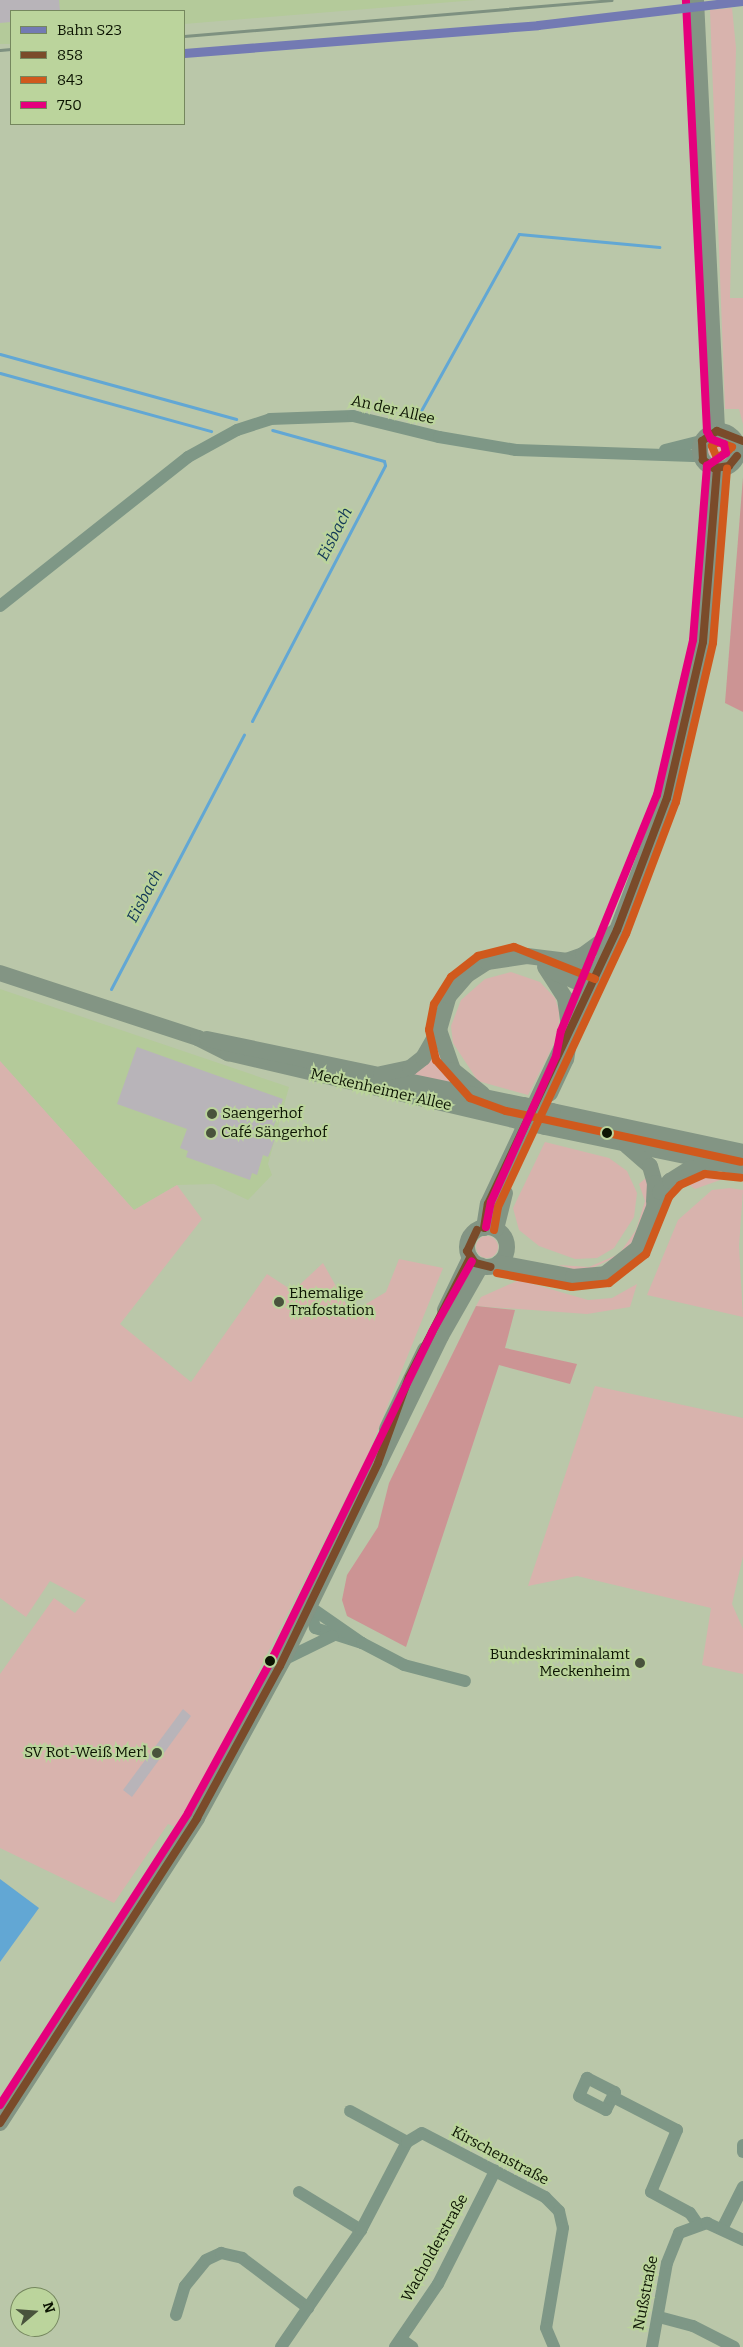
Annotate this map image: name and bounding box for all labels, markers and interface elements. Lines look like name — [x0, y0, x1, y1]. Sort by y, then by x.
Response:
legend — [10, 10, 185, 125]
text: Bahn S23 — [57, 21, 122, 39]
text: 858 — [57, 46, 83, 64]
text: 843 — [57, 71, 83, 89]
text: 750 — [57, 96, 82, 114]
street label: An der Allee — [350, 392, 436, 428]
water label: Eisbach — [313, 504, 357, 564]
water label: Eisbach — [123, 866, 167, 926]
street label: Meckenheimer Allee — [309, 1065, 453, 1115]
place label: Saengerhof — [222, 1105, 302, 1123]
marker: Saengerhof — [206, 1108, 218, 1120]
place label: Café Sängerhof — [221, 1124, 327, 1142]
marker: Café Sängerhof — [205, 1127, 217, 1139]
unlabelled marker — [602, 1128, 612, 1138]
place label: Ehemalige Trafostation — [289, 1284, 374, 1319]
marker: Ehemalige Trafostation — [273, 1296, 285, 1308]
place label: Bundeskriminalamt Meckenheim — [490, 1645, 630, 1680]
unlabelled marker — [265, 1656, 275, 1666]
marker: Bundeskriminalamt Meckenheim — [634, 1657, 646, 1669]
place label: SV Rot-Weiß Merl — [24, 1744, 147, 1762]
marker: SV Rot-Weiß Merl — [151, 1747, 163, 1759]
street label: Kirschenstraße — [448, 2123, 552, 2189]
street label: Wacholderstraße — [398, 2191, 472, 2305]
street label: Nußstraße — [630, 2254, 662, 2332]
north arrow — [10, 2287, 60, 2337]
text: N — [39, 2300, 59, 2315]

